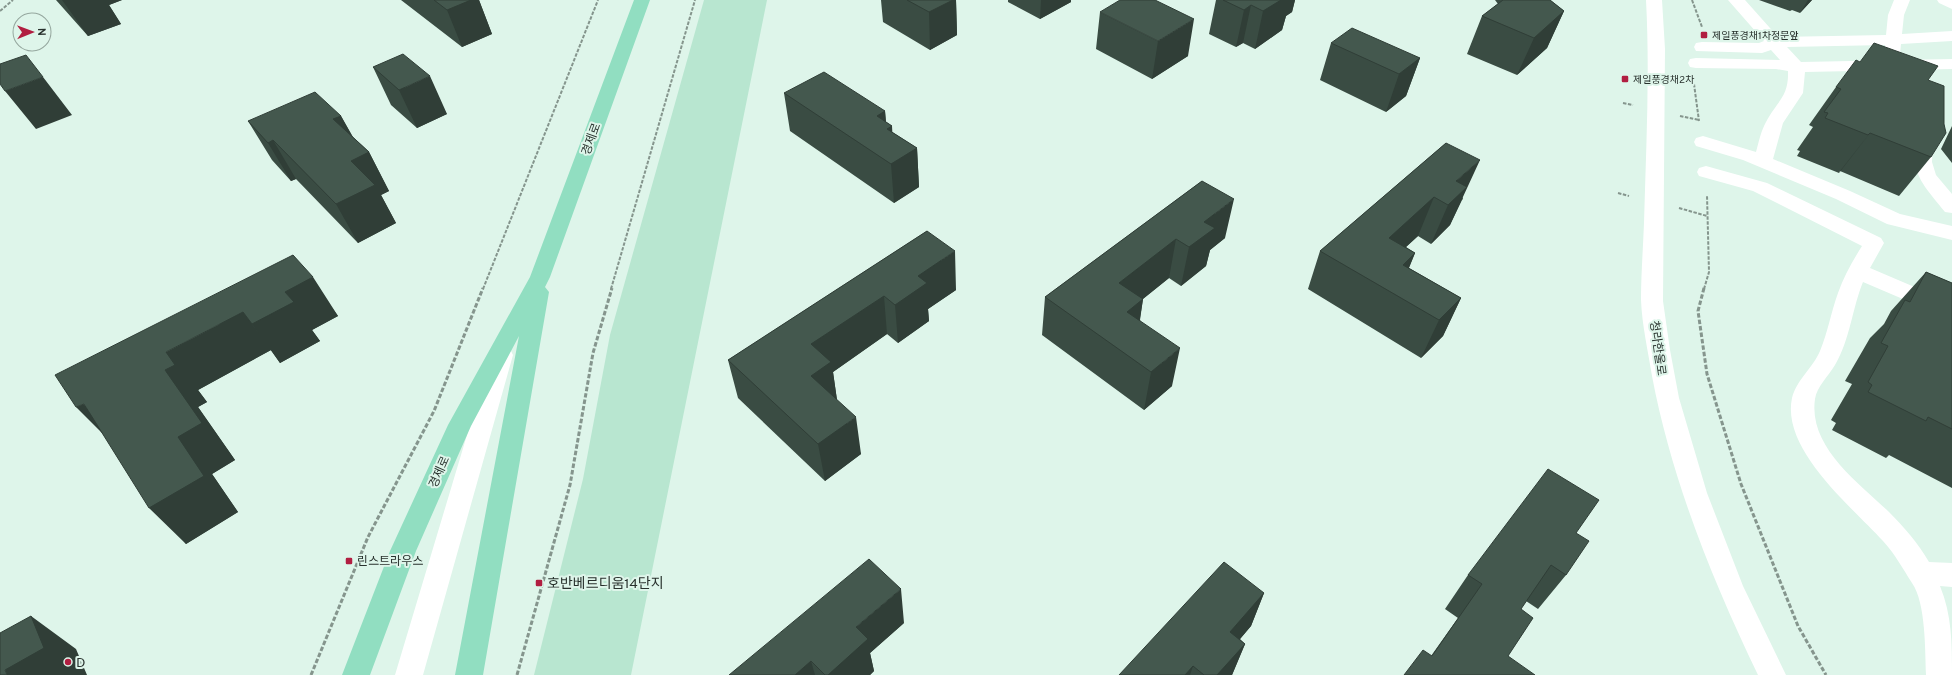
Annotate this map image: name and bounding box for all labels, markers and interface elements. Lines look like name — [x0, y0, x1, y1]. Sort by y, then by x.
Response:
north arrow — [12, 12, 52, 52]
text: N — [34, 28, 48, 36]
marker: 제일풍경채1차정문앞 — [1699, 30, 1709, 40]
place label: 제일풍경채1차정문앞 — [1712, 30, 1799, 43]
marker: 제일풍경채2차 — [1620, 74, 1630, 84]
place label: 제일풍경채2차 — [1633, 74, 1695, 87]
street label: 경제로 — [579, 121, 605, 158]
street label: 청라한울로 — [1645, 320, 1669, 377]
street label: 경제로 — [426, 454, 454, 491]
place label: 린스트라우스 — [357, 554, 423, 570]
marker: 린스트라우스 — [344, 556, 354, 566]
place label: 호반베르디움14단지 — [547, 576, 664, 593]
marker: 호반베르디움14단지 — [534, 578, 544, 588]
place label: D — [76, 655, 86, 672]
marker: D — [63, 657, 73, 667]

